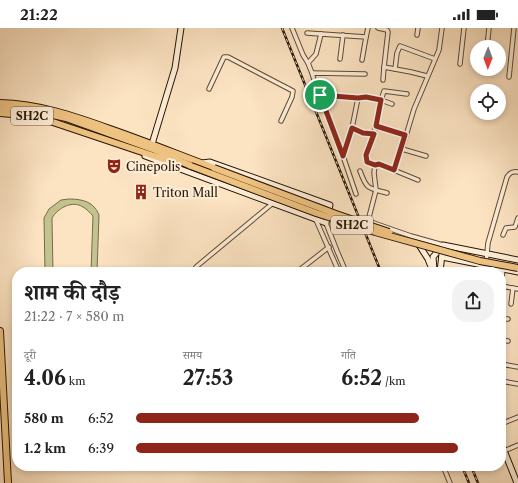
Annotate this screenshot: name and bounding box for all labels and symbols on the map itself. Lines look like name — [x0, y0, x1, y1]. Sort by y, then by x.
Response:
north arrow — [470, 40, 506, 76]
pin — [303, 78, 337, 112]
road number: SH2C — [11, 107, 53, 125]
theatre icon: Cinepolis — [105, 157, 123, 175]
place label: Cinepolis — [126, 159, 180, 174]
building icon: Triton Mall — [132, 183, 150, 201]
place label: Triton Mall — [153, 185, 218, 200]
road number: SH2C — [331, 216, 373, 234]

